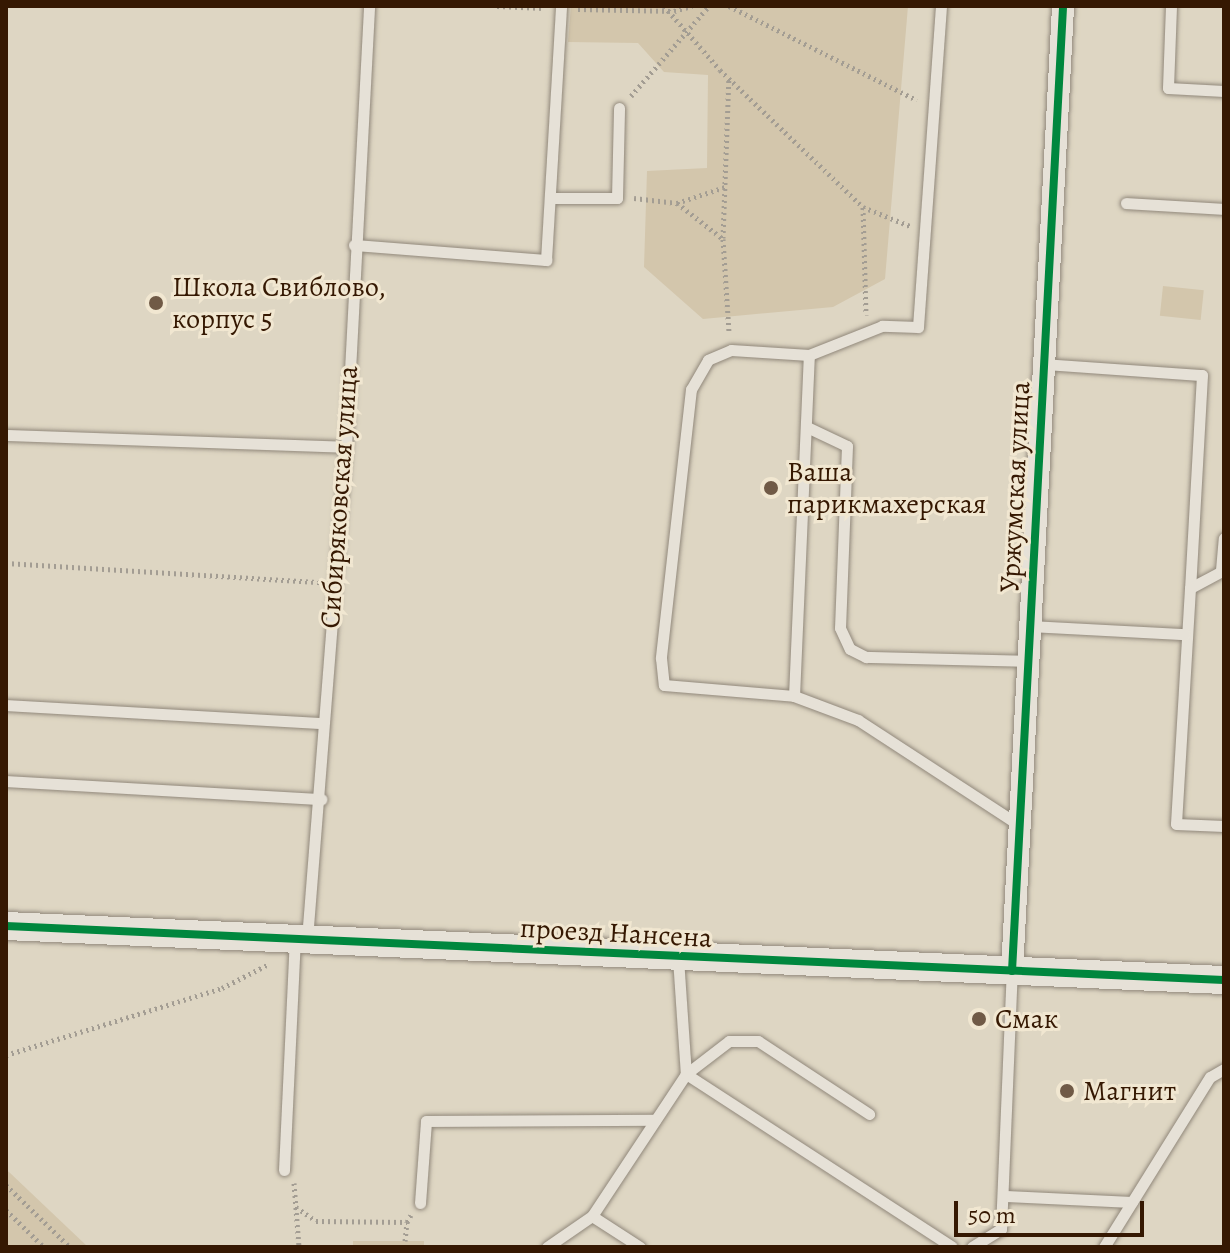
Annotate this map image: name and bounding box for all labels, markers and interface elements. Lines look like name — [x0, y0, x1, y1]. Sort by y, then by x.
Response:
place label: Школа Свиблово, корпус 5 — [172, 270, 386, 336]
marker: Школа Свиблово, корпус 5 — [147, 294, 165, 312]
street label: Сибиряковская улица — [313, 365, 365, 629]
street label: Уржумская улица — [993, 381, 1037, 593]
place label: Ваша парикмахерская — [787, 455, 986, 521]
marker: Ваша парикмахерская — [762, 479, 780, 497]
street label: проезд Нансена — [519, 911, 713, 955]
place label: Смак — [995, 1002, 1058, 1036]
marker: Смак — [970, 1010, 988, 1028]
place label: Магнит — [1083, 1074, 1176, 1108]
marker: Магнит — [1058, 1082, 1076, 1100]
scale bar — [958, 1185, 1148, 1235]
text: 50 m — [968, 1199, 1016, 1231]

